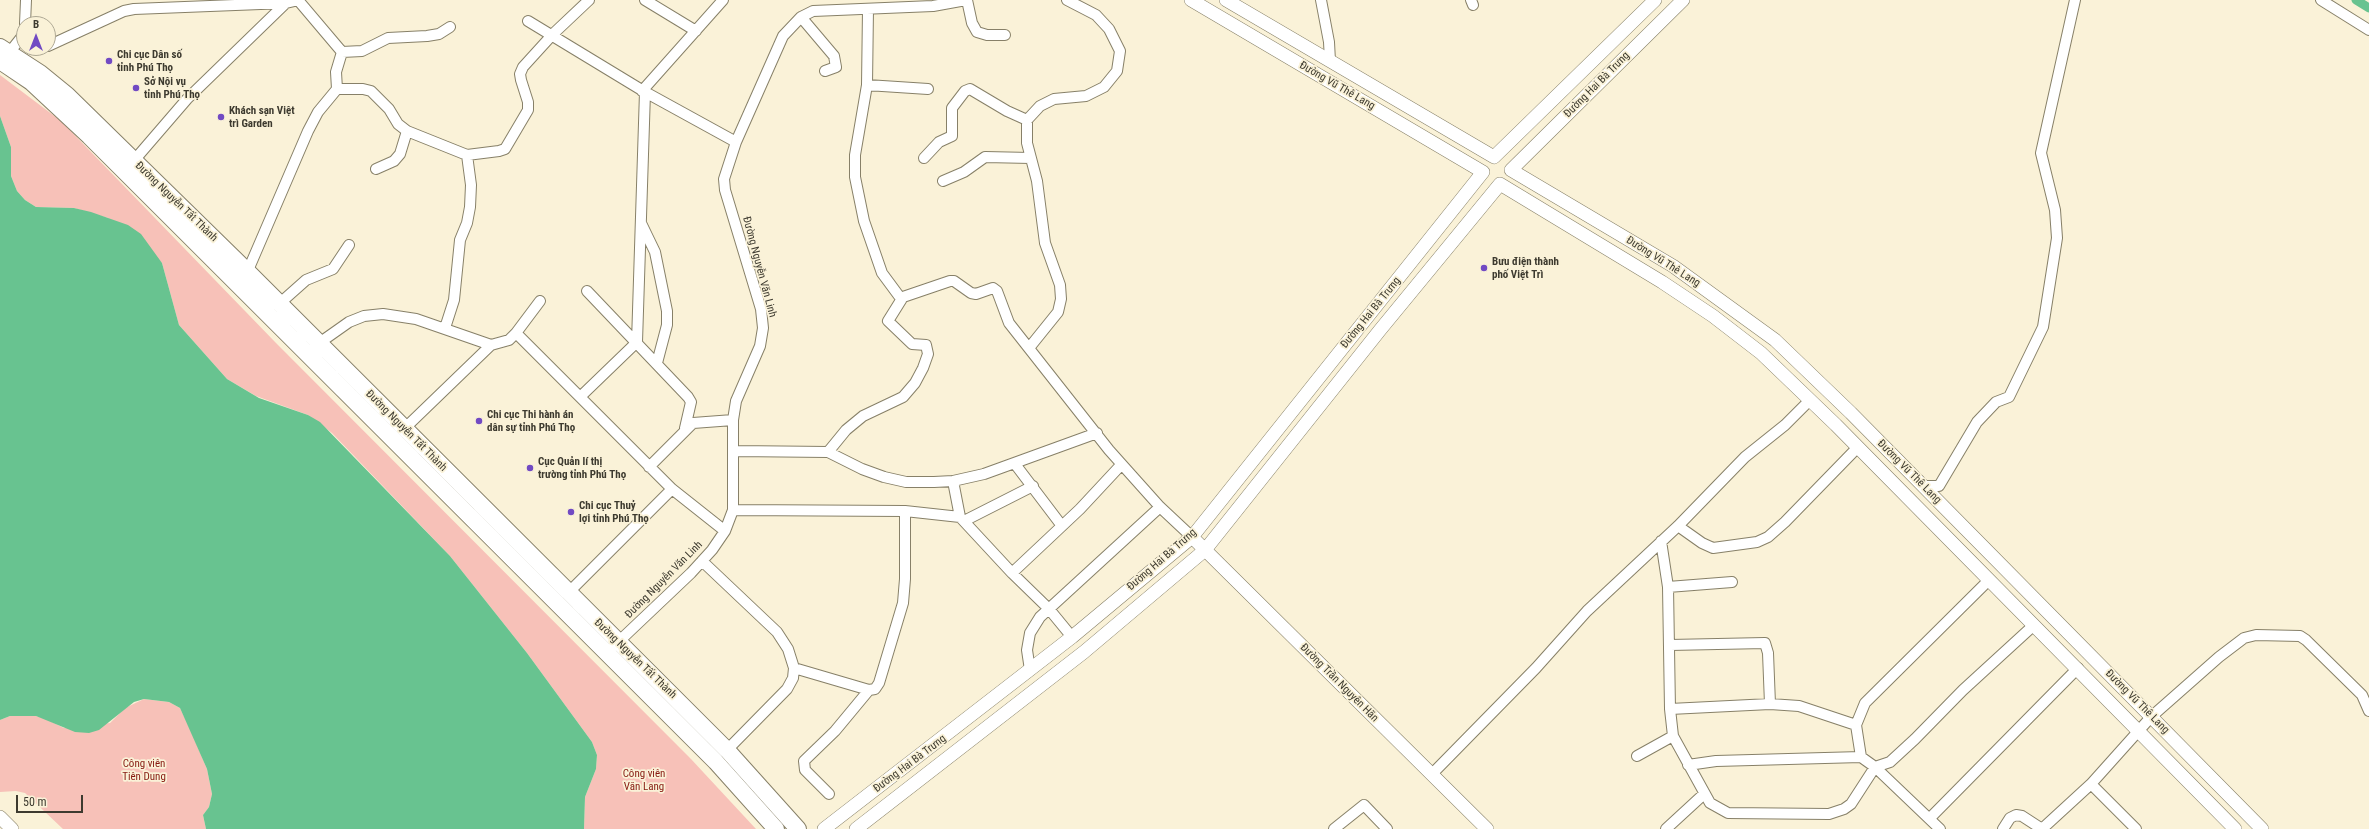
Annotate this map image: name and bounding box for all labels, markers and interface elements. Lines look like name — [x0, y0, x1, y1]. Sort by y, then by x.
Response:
north arrow — [16, 16, 56, 56]
text: B — [33, 18, 39, 31]
place label: Chi cục Dân số tỉnh Phú Thọ — [117, 48, 182, 74]
street label: Đường Hai Bà Trưng — [1561, 49, 1633, 121]
marker: Chi cục Dân số tỉnh Phú Thọ — [104, 56, 114, 66]
street label: Đường Vũ Thê Lang — [1297, 59, 1377, 113]
place label: Sở Nội vụ tỉnh Phú Thọ — [144, 75, 200, 101]
marker: Sở Nội vụ tỉnh Phú Thọ — [131, 83, 141, 93]
place label: Khách sạn Việt trì Garden — [229, 104, 295, 130]
marker: Khách sạn Việt trì Garden — [216, 112, 226, 122]
street label: Đường Nguyễn Tất Thành — [132, 159, 220, 245]
street label: Đường Nguyễn Văn Linh — [739, 215, 779, 319]
street label: Đường Vũ Thê Lang — [1623, 234, 1703, 290]
place label: Bưu điện thành phố Việt Trì — [1492, 255, 1559, 281]
marker: Bưu điện thành phố Việt Trì — [1479, 263, 1489, 273]
street label: Đường Hai Bà Trưng — [1338, 275, 1404, 351]
street label: Đường Nguyễn Tất Thành — [363, 388, 449, 474]
place label: Chi cục Thi hành án dân sự tỉnh Phú Thọ — [487, 408, 575, 434]
marker: Chi cục Thi hành án dân sự tỉnh Phú Thọ — [474, 416, 484, 426]
street label: Đường Vũ Thê Lang — [1874, 437, 1944, 507]
place label: Cục Quản lí thị trường tỉnh Phú Thọ — [538, 455, 626, 481]
marker: Cục Quản lí thị trường tỉnh Phú Thọ — [525, 463, 535, 473]
place label: Chi cục Thuỷ lợi tỉnh Phú Thọ — [579, 499, 649, 525]
marker: Chi cục Thuỷ lợi tỉnh Phú Thọ — [566, 507, 576, 517]
street label: Đường Hai Bà Trưng — [1125, 526, 1199, 594]
street label: Đường Nguyễn Văn Linh — [623, 539, 705, 621]
street label: Đường Nguyễn Tất Thành — [591, 616, 679, 702]
street label: Đường Trần Nguyên Hãn — [1297, 641, 1381, 725]
street label: Đường Vũ Thê Lang — [2102, 667, 2172, 737]
street label: Đường Hai Bà Trưng — [871, 732, 949, 796]
park label: Công viên Tiên Dung — [122, 757, 166, 783]
park label: Công viên Văn Lang — [623, 767, 665, 793]
scale bar — [18, 787, 85, 813]
text: 50 m — [23, 795, 47, 809]

